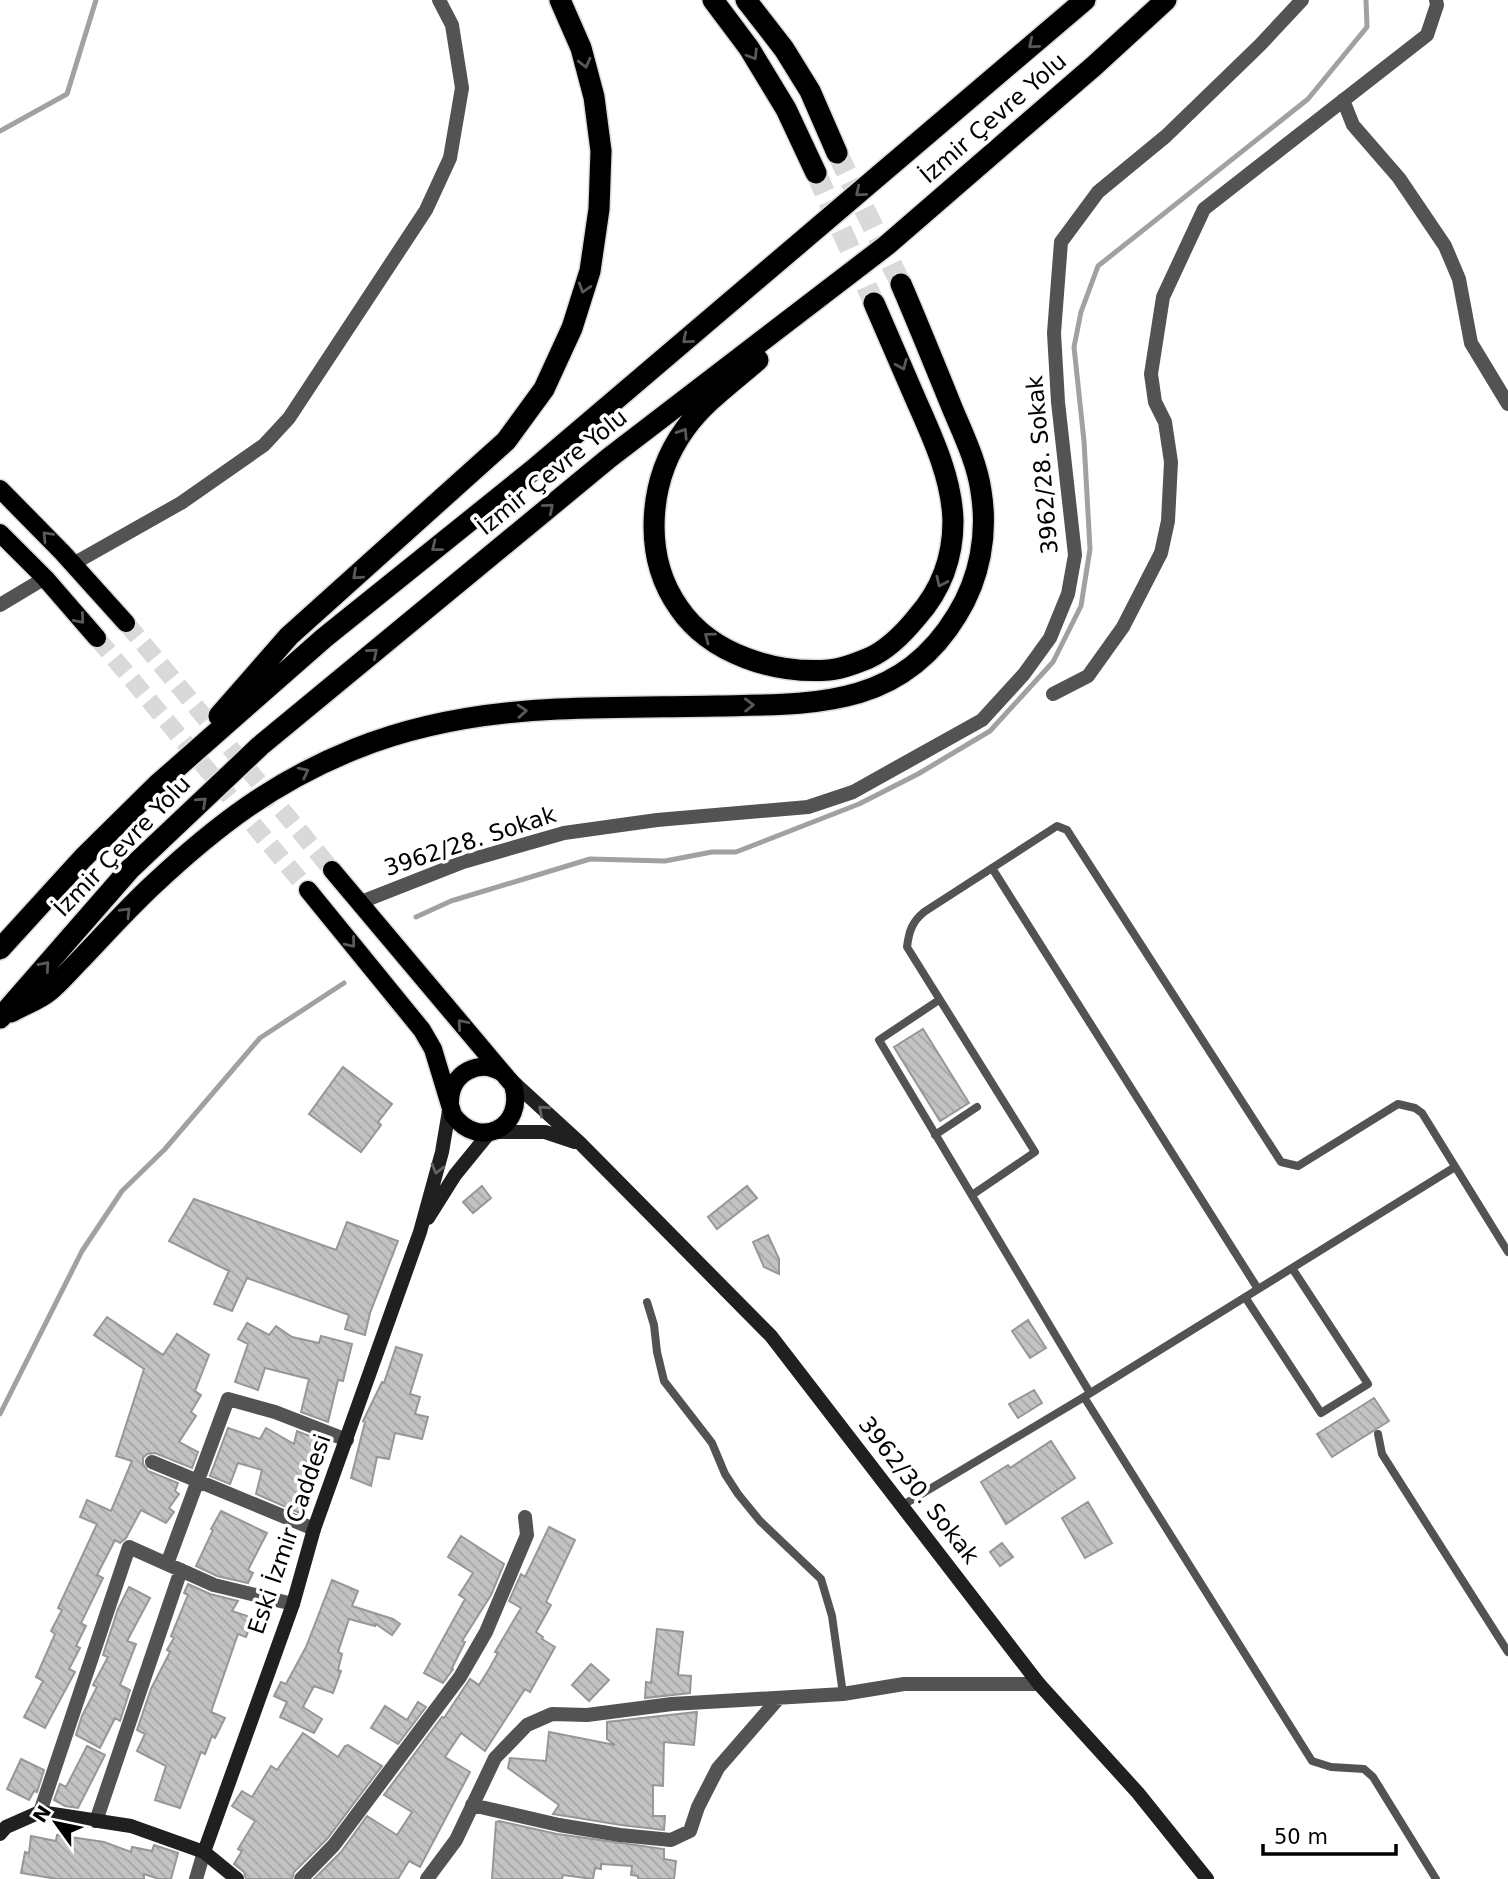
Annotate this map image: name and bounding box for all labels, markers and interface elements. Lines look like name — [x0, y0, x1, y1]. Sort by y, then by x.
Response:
one-way arrow — [1029, 36, 1042, 48]
one-way arrow — [744, 47, 757, 60]
street label: İzmir Çevre Yolu — [914, 47, 1071, 188]
one-way arrow — [577, 57, 591, 69]
one-way arrow — [855, 184, 868, 196]
one-way arrow — [578, 281, 593, 293]
one-way arrow — [682, 331, 695, 343]
one-way arrow — [893, 359, 907, 371]
street label: 3962/28. Sokak — [1021, 374, 1063, 555]
street label: İzmir Çevre Yolu — [471, 403, 632, 540]
one-way arrow — [675, 428, 688, 441]
one-way arrow — [541, 503, 553, 516]
one-way arrow — [42, 531, 55, 544]
one-way arrow — [432, 538, 444, 551]
one-way arrow — [352, 567, 365, 580]
one-way arrow — [935, 575, 949, 587]
one-way arrow — [72, 611, 84, 624]
one-way arrow — [704, 632, 716, 645]
one-way arrow — [366, 648, 378, 661]
one-way arrow — [745, 697, 755, 713]
one-way arrow — [517, 704, 528, 719]
one-way arrow — [297, 767, 309, 781]
street label: İzmir Çevre Yolu — [48, 770, 195, 921]
one-way arrow — [193, 797, 206, 810]
street label: 3962/28. Sokak — [381, 801, 560, 881]
one-way arrow — [118, 908, 131, 921]
one-way arrow — [343, 934, 355, 947]
one-way arrow — [37, 961, 49, 974]
one-way arrow — [458, 1019, 470, 1032]
one-way arrow — [538, 1105, 551, 1118]
one-way arrow — [431, 1163, 445, 1175]
street label: 3962/30. Sokak — [854, 1411, 985, 1569]
street label: Eski İzmir Caddesi — [242, 1430, 335, 1637]
north arrow — [21, 1788, 91, 1858]
text: N — [28, 1801, 55, 1826]
scale bar — [1263, 1812, 1396, 1856]
text: 50 m — [1274, 1825, 1328, 1849]

